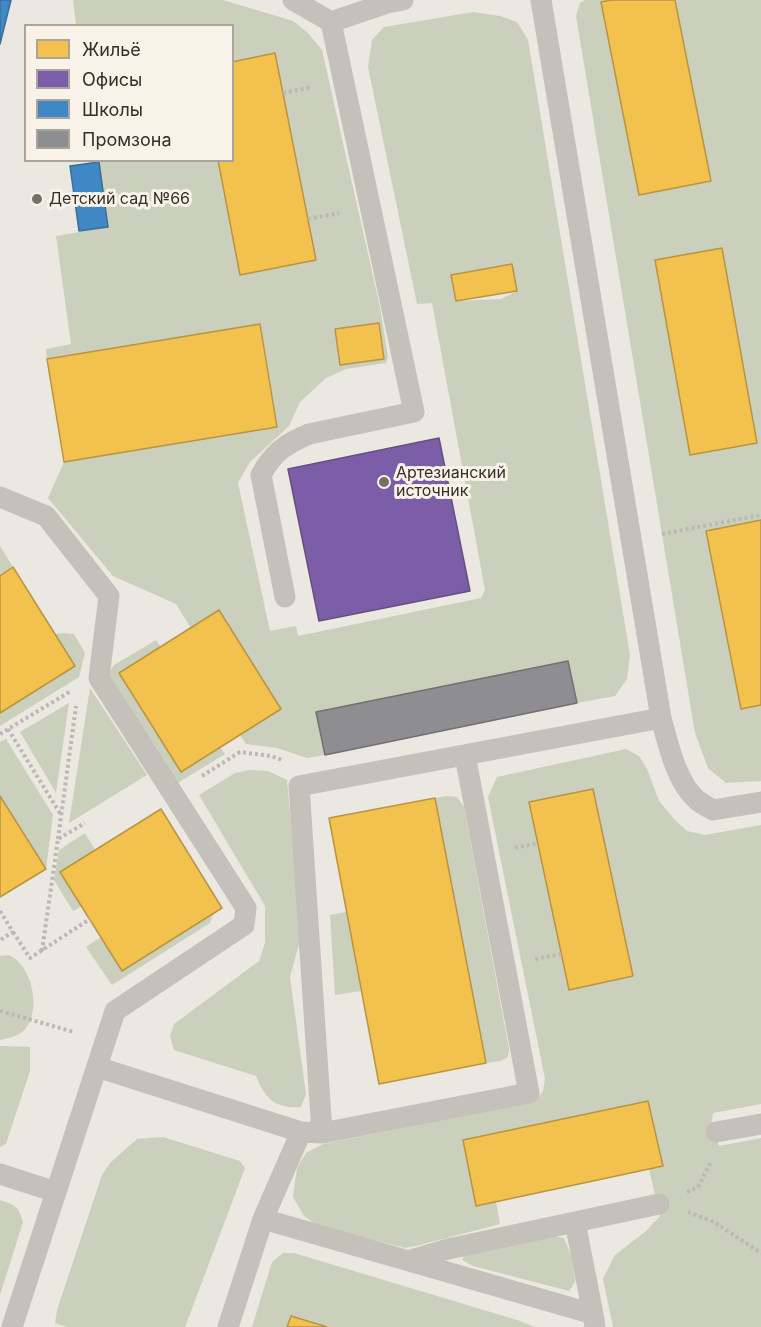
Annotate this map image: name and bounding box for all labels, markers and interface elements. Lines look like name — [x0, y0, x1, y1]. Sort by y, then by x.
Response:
legend — [24, 24, 234, 162]
text: Жильё — [82, 39, 141, 60]
text: Офисы — [82, 69, 142, 90]
text: Школы — [82, 99, 143, 120]
text: Промзона — [82, 129, 172, 150]
place label: Детский сад №66 — [49, 189, 190, 209]
marker: Детский сад №66 — [30, 192, 44, 206]
place label: Артезианский источник — [396, 463, 506, 501]
marker: Артезианский источник — [377, 475, 391, 489]

